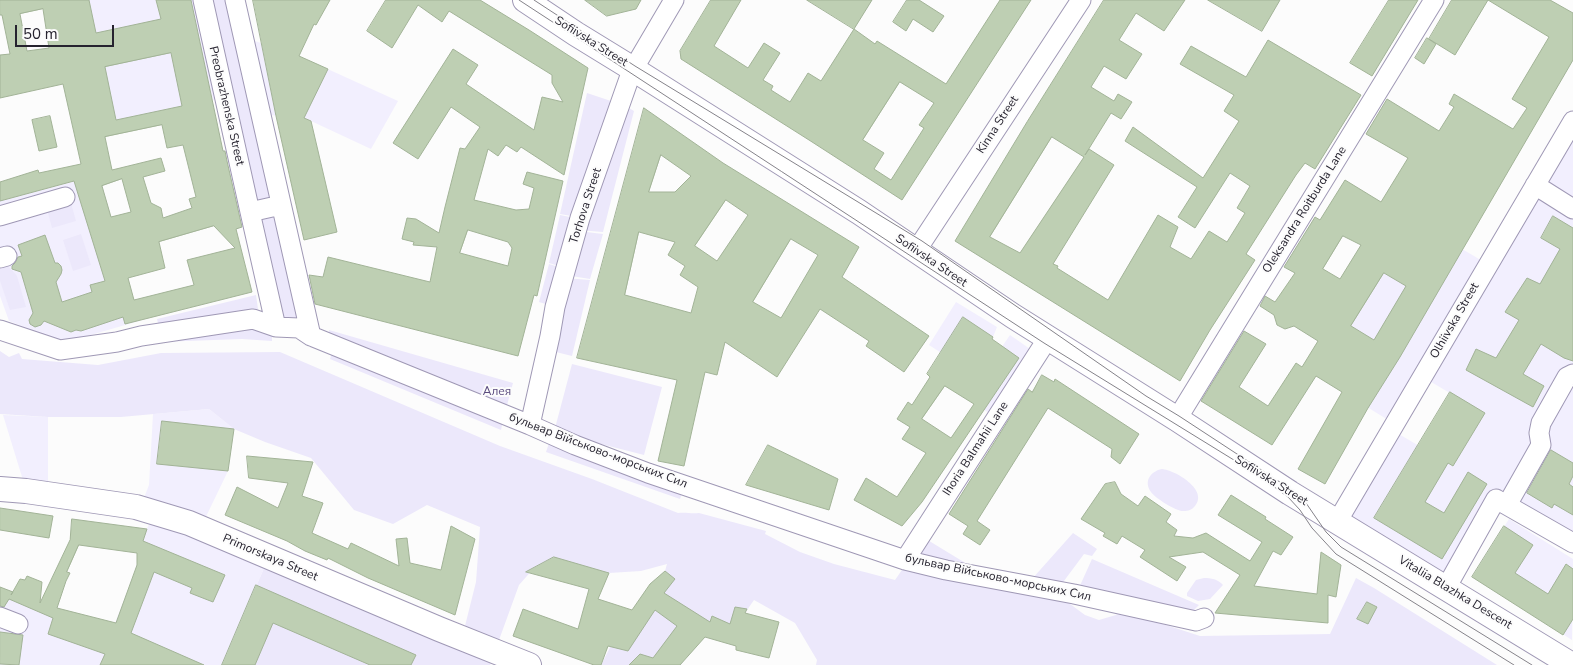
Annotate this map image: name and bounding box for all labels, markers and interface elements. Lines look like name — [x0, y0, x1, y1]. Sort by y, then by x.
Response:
street label: Sofiivska Street — [552, 14, 630, 70]
scale bar — [18, 15, 116, 47]
text: 50 m — [23, 24, 58, 44]
street label: Preobrazhenska Street — [205, 45, 247, 167]
street label: Kinna Street — [974, 93, 1022, 157]
street label: Oleksandra Roitburda Lane — [1260, 144, 1350, 276]
street label: Torhova Street — [567, 166, 605, 246]
street label: Sofiivska Street — [892, 232, 970, 290]
street label: Olhiivska Street — [1427, 281, 1483, 361]
park label: Алея — [483, 385, 511, 399]
street label: Ihoria Balmahii Lane — [940, 399, 1012, 499]
street label: бульвар Військово-морських Сил — [507, 410, 689, 492]
street label: Sofiivska Street — [1232, 453, 1310, 509]
street label: Primorskaya Street — [220, 531, 320, 585]
street label: бульвар Військово-морських Сил — [904, 551, 1092, 605]
street label: Vitaliia Blazhka Descent — [1396, 553, 1514, 633]

